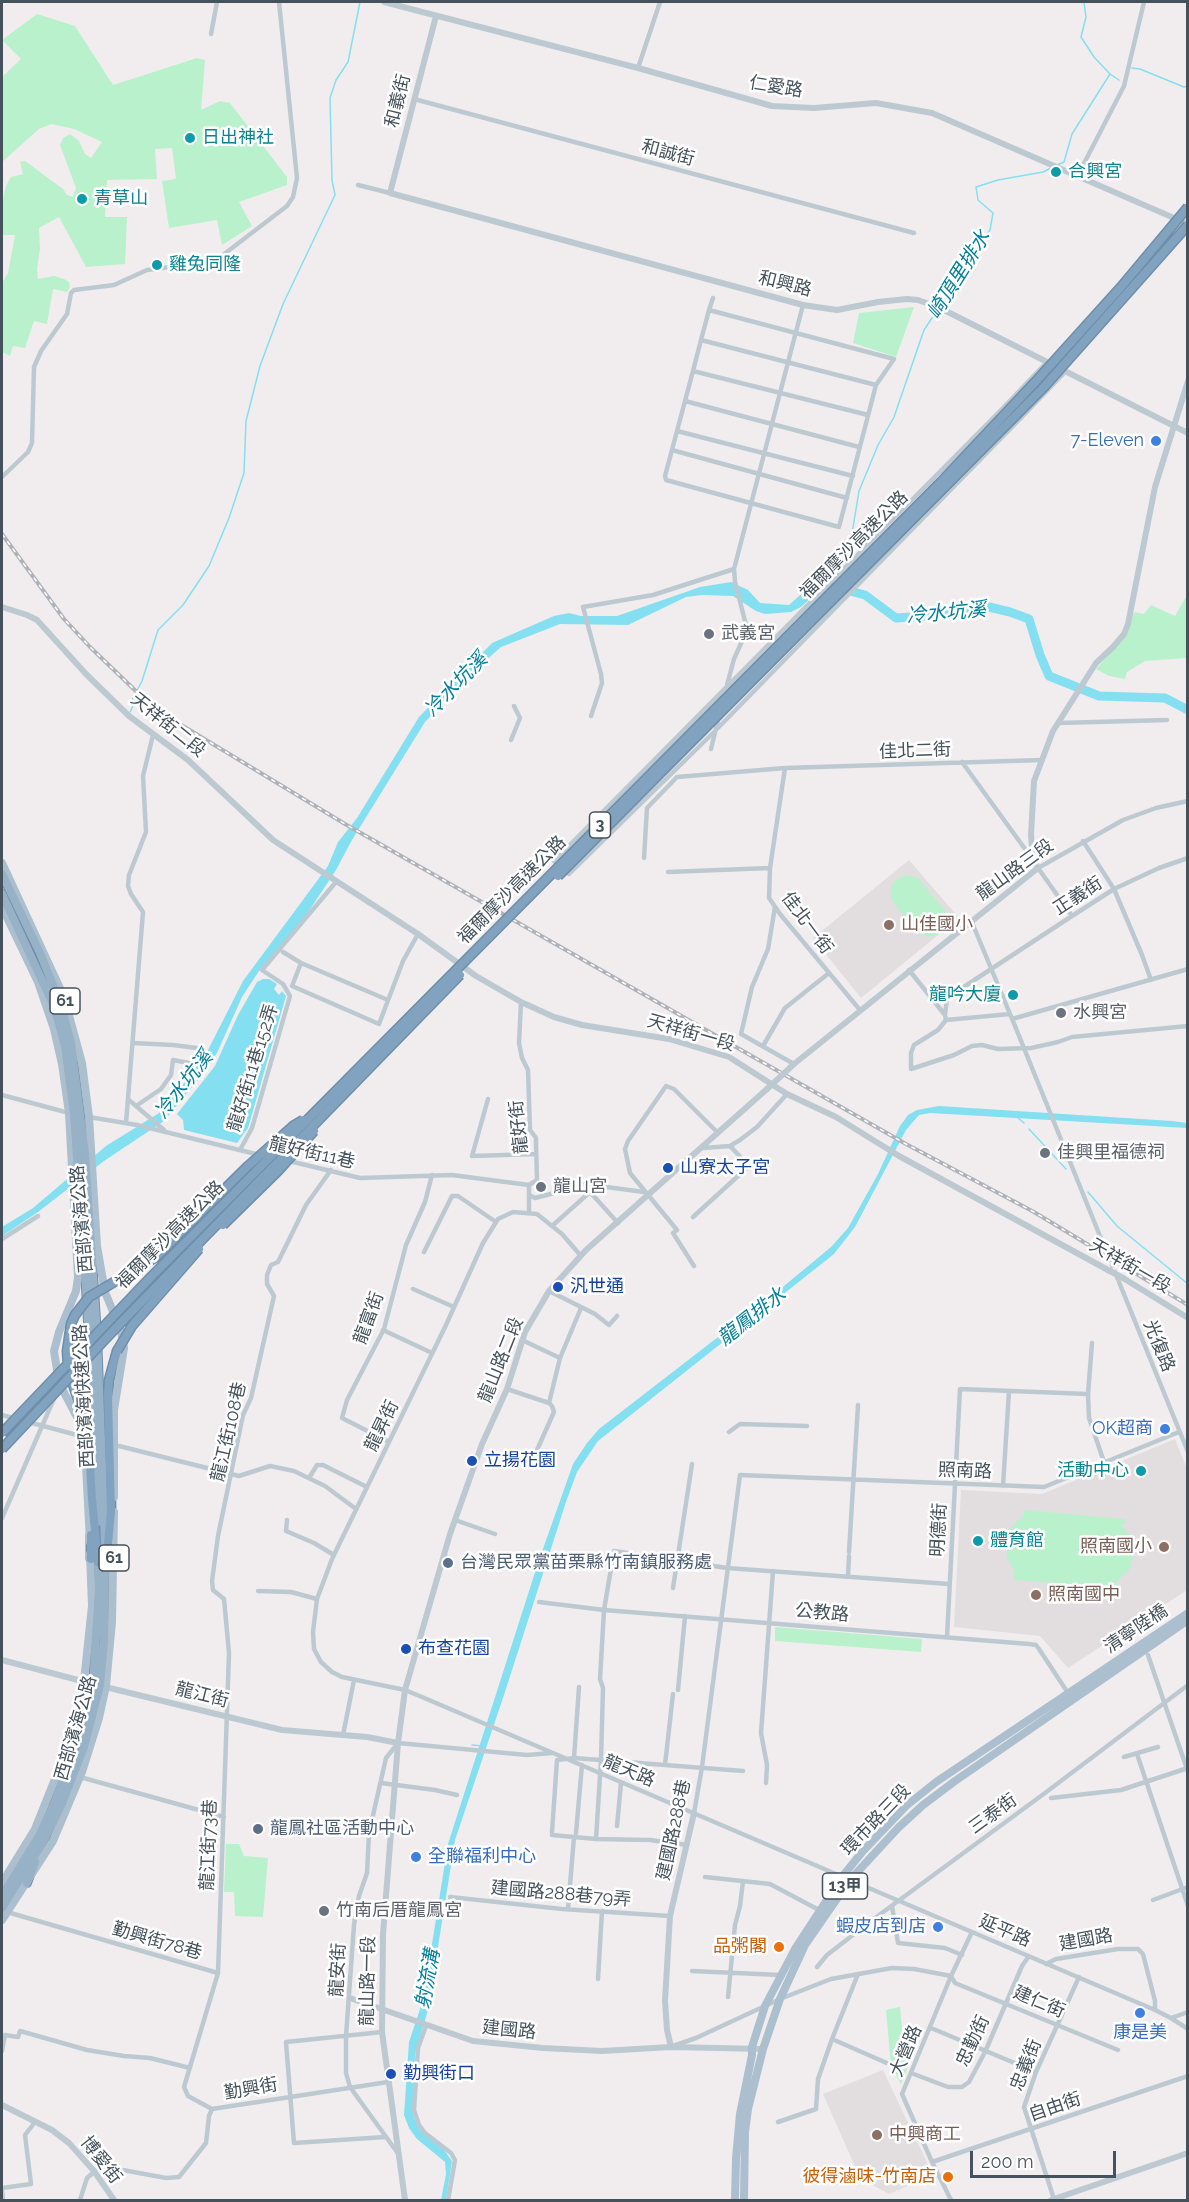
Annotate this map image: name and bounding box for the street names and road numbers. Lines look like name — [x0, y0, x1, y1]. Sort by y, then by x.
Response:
street label: 和義街 — [381, 72, 415, 130]
street label: 仁愛路 — [748, 72, 804, 102]
street label: 和誠街 — [639, 136, 697, 170]
street label: 和興路 — [756, 267, 814, 301]
street label: 福爾摩沙高速公路 — [795, 486, 913, 604]
street label: 天祥街二段 — [126, 688, 210, 762]
street label: 佳北二街 — [879, 739, 951, 763]
road number: 3 — [590, 812, 610, 838]
street label: 福爾摩沙高速公路 — [453, 831, 571, 949]
street label: 龍山路三段 — [972, 835, 1058, 905]
street label: 正義街 — [1049, 872, 1107, 920]
street label: 佳北一街 — [777, 888, 837, 958]
road number: 61 — [50, 988, 80, 1014]
street label: 龍好街11巷152弄 — [223, 1002, 283, 1134]
street label: 天祥街一段 — [645, 1010, 737, 1056]
street label: 龍好街 — [505, 1099, 533, 1155]
street label: 龍好街11巷 — [267, 1133, 357, 1173]
street label: 西部濱海公路 — [67, 1164, 97, 1274]
street label: 福爾摩沙高速公路 — [111, 1176, 229, 1294]
street label: 天祥街一段 — [1086, 1234, 1174, 1298]
street label: 龍富街 — [350, 1289, 388, 1347]
street label: 龍山路二段 — [474, 1314, 528, 1406]
street label: 光復路 — [1139, 1317, 1179, 1375]
street label: 西部濱海快速公路 — [69, 1324, 99, 1468]
street label: 龍江街108巷 — [207, 1380, 251, 1484]
street label: 龍昇街 — [360, 1397, 404, 1455]
street label: 照南路 — [938, 1459, 992, 1483]
street label: 明德街 — [927, 1502, 951, 1558]
road number: 61 — [99, 1545, 129, 1571]
street label: 公教路 — [794, 1600, 850, 1626]
street label: 清寧陸橋 — [1100, 1600, 1172, 1658]
street label: 西部濱海公路 — [51, 1673, 101, 1783]
street label: 龍江街 — [173, 1678, 231, 1712]
street label: 龍天路 — [600, 1751, 658, 1791]
street label: 建國路288巷 — [653, 1778, 695, 1882]
street label: 環市路三段 — [837, 1780, 915, 1860]
street label: 三泰街 — [965, 1789, 1021, 1839]
street label: 龍江街73巷 — [197, 1799, 221, 1891]
road number: 13甲 — [822, 1873, 868, 1899]
street label: 建國路288巷79弄 — [490, 1877, 632, 1911]
street label: 延平路 — [976, 1911, 1034, 1951]
street label: 勤興街78巷 — [110, 1918, 204, 1964]
street label: 建國路 — [1058, 1925, 1114, 1955]
street label: 龍山路一段 — [356, 1936, 380, 2026]
street label: 龍安街 — [326, 1942, 350, 1998]
street label: 建仁街 — [1010, 1982, 1068, 2022]
street label: 忠勤街 — [952, 2012, 994, 2070]
street label: 建國路 — [481, 2016, 537, 2044]
street label: 大營路 — [886, 2022, 926, 2080]
street label: 忠義街 — [1006, 2036, 1046, 2094]
street label: 勤興街 — [223, 2074, 279, 2104]
street label: 自由街 — [1026, 2088, 1084, 2126]
street label: 博愛街 — [76, 2132, 126, 2188]

